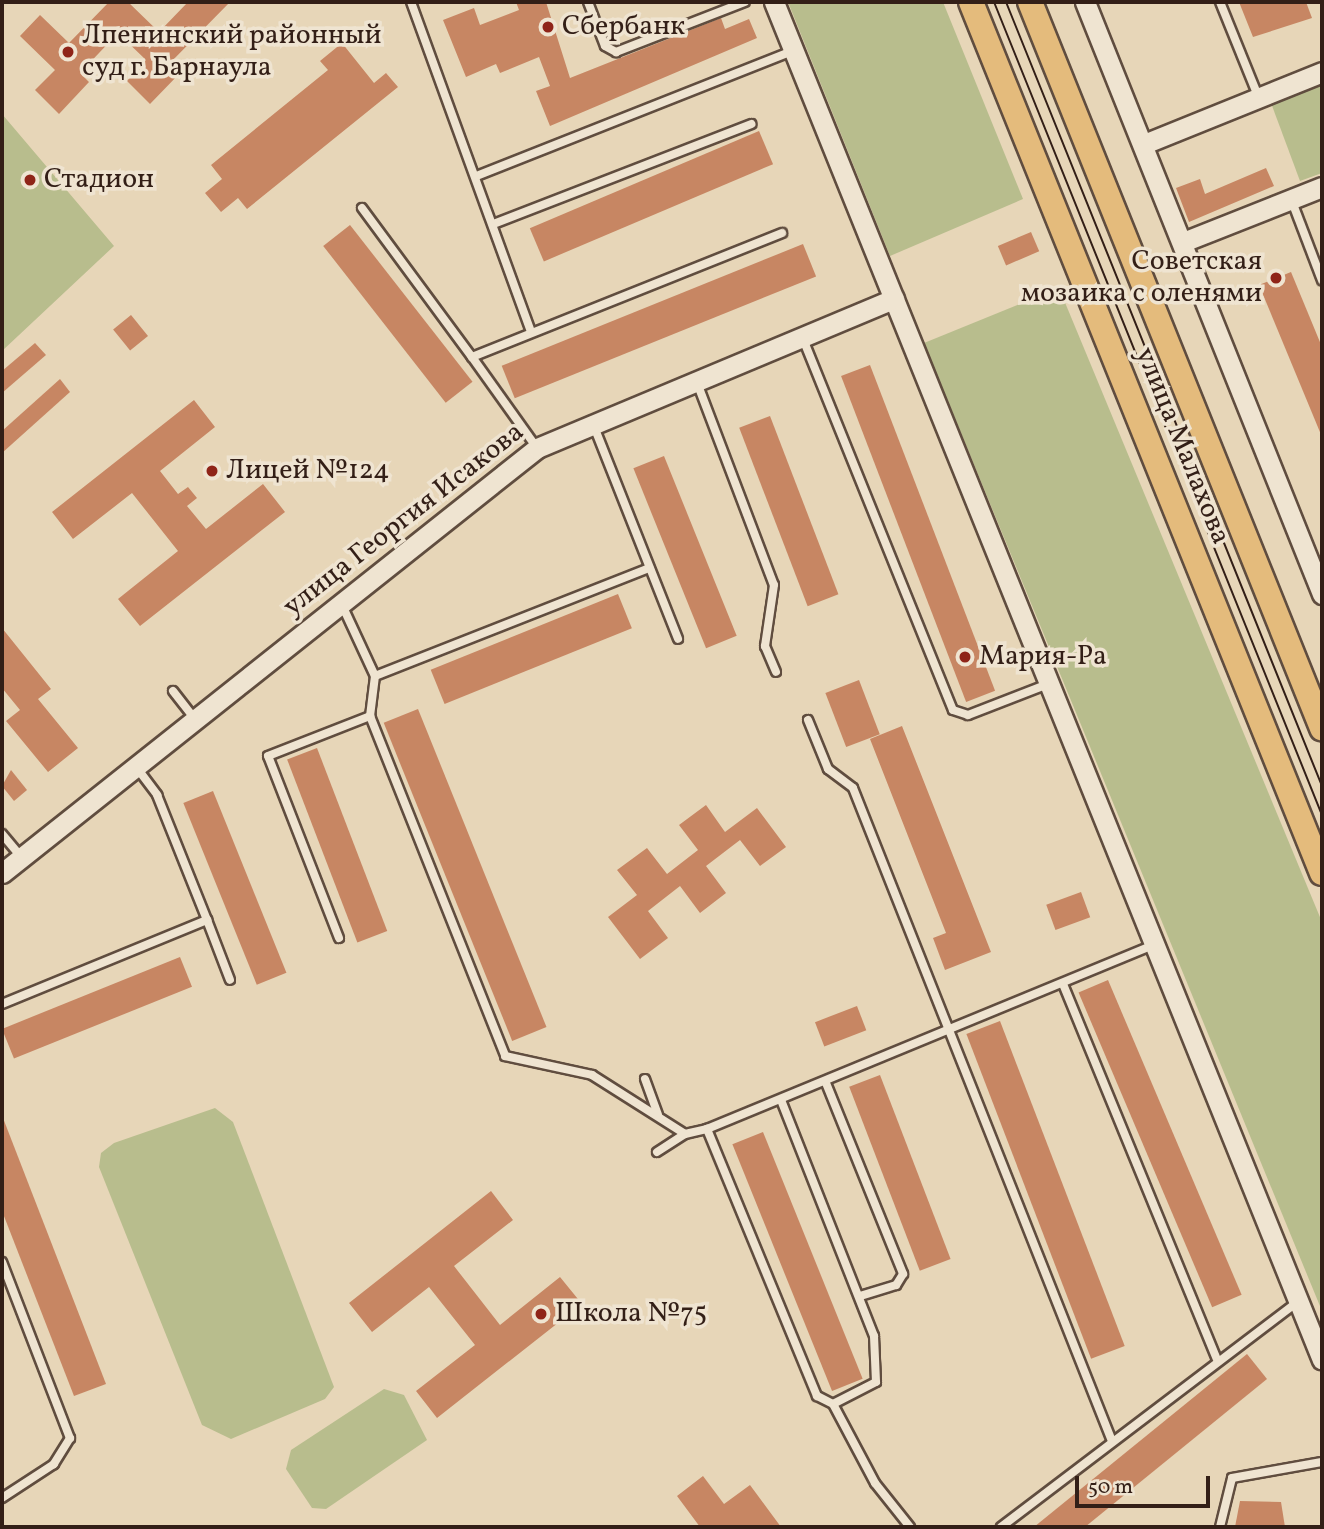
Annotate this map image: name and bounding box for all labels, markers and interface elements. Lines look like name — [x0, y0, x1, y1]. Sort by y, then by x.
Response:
place label: Сбербанк — [562, 10, 685, 44]
place label: Лпенинский районный суд г. Барнаула — [82, 19, 382, 85]
marker: Сбербанк — [540, 19, 556, 35]
marker: Лпенинский районный суд г. Барнаула — [60, 44, 76, 60]
place label: Стадион — [44, 163, 154, 197]
marker: Стадион — [22, 172, 38, 188]
place label: Советская мозаика с оленями — [1021, 245, 1262, 311]
marker: Советская мозаика с оленями — [1268, 270, 1284, 286]
street label: улица Малахова — [1127, 343, 1237, 549]
street label: улица Георгия Исакова — [277, 416, 531, 624]
place label: Лицей №124 — [226, 454, 390, 488]
marker: Лицей №124 — [204, 463, 220, 479]
place label: Мария-Ра — [979, 640, 1107, 674]
marker: Мария-Ра — [957, 649, 973, 665]
place label: Школа №75 — [555, 1297, 707, 1331]
marker: Школа №75 — [533, 1306, 549, 1322]
scale bar — [1079, 1462, 1214, 1506]
text: 50 m — [1088, 1473, 1133, 1502]

